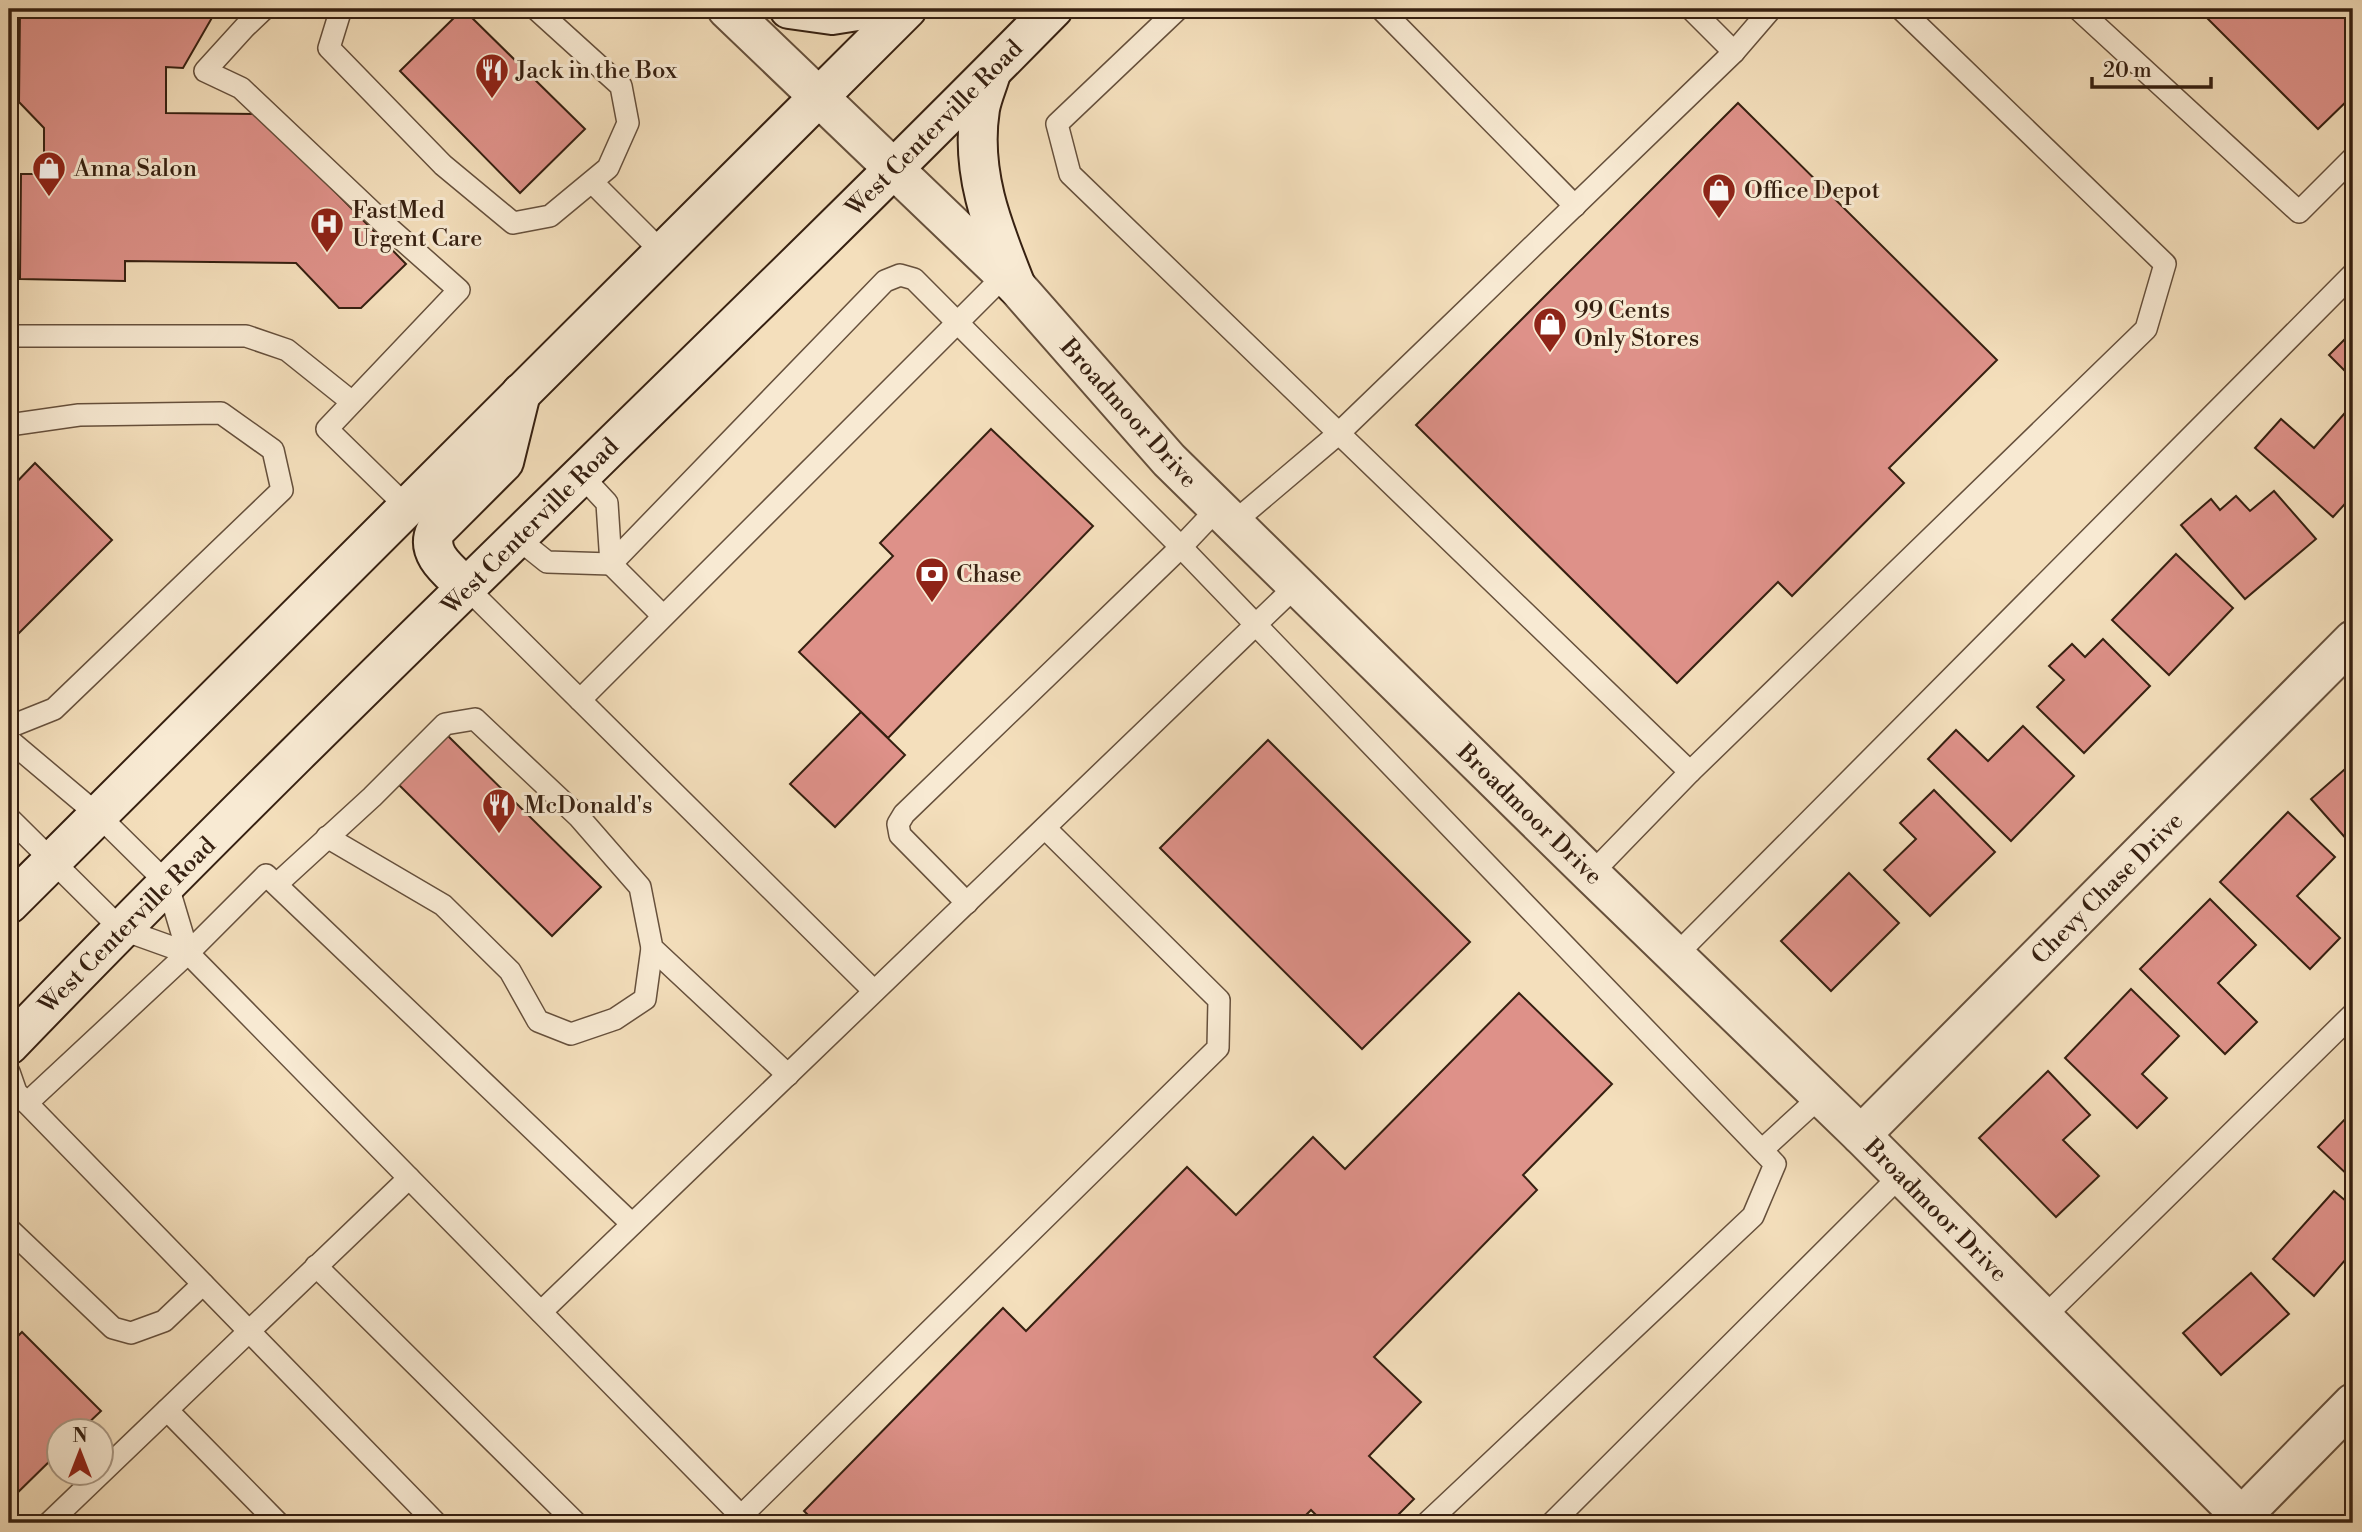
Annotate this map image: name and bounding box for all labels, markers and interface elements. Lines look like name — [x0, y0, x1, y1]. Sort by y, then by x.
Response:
street label: West Centerville Road — [839, 34, 1030, 224]
scale bar — [2092, 46, 2212, 90]
restaurant icon: Jack in the Box — [473, 51, 511, 100]
place label: Jack in the Box — [515, 56, 678, 86]
text: 20 m — [2103, 58, 2152, 84]
shop icon: Anna Salon — [30, 149, 68, 198]
place label: Anna Salon — [73, 154, 197, 184]
shop icon: Office Depot — [1700, 171, 1738, 220]
place label: Office Depot — [1744, 176, 1880, 206]
place label: FastMed Urgent Care — [352, 196, 482, 254]
hospital icon: FastMed Urgent Care — [308, 205, 346, 254]
place label: 99 Cents Only Stores — [1574, 296, 1699, 354]
shop icon: 99 Cents Only Stores — [1531, 305, 1569, 354]
street label: Broadmoor Drive — [1053, 332, 1203, 495]
street label: West Centerville Road — [435, 432, 626, 622]
bank icon: Chase — [913, 555, 951, 604]
place label: Chase — [956, 560, 1022, 590]
street label: Broadmoor Drive — [1450, 737, 1608, 892]
restaurant icon: McDonald's — [480, 786, 518, 835]
place label: McDonald's — [524, 791, 653, 821]
street label: Chevy Chase Drive — [2025, 806, 2190, 971]
street label: West Centerville Road — [32, 831, 223, 1021]
street label: Broadmoor Drive — [1857, 1132, 2013, 1289]
north arrow — [46, 1416, 116, 1486]
text: N — [72, 1424, 88, 1448]

